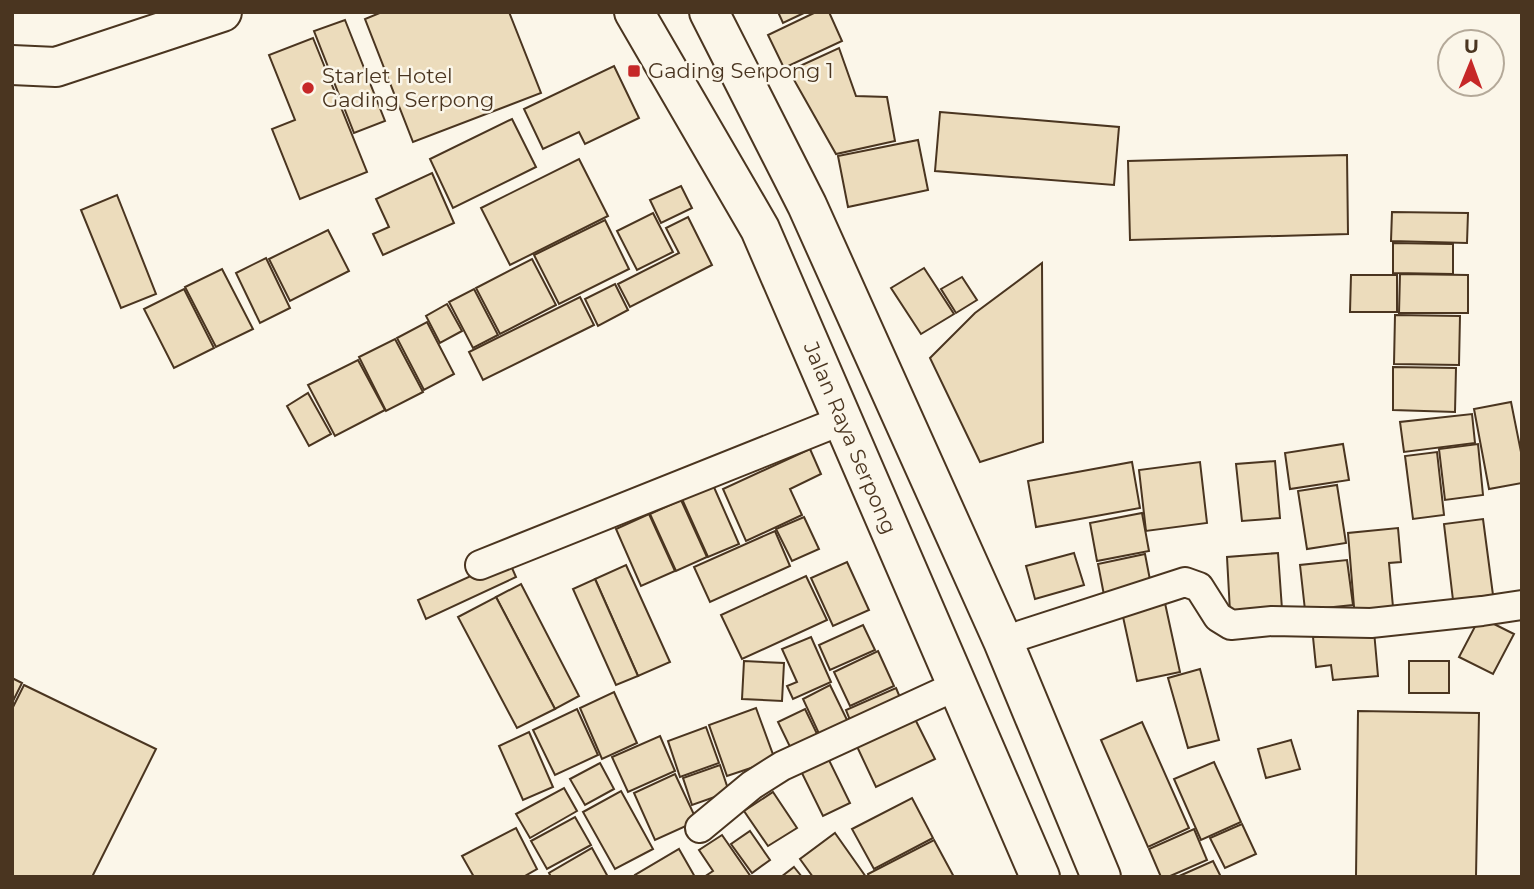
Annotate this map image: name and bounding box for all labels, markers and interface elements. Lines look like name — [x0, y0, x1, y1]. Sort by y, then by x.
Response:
north arrow — [1436, 28, 1506, 98]
text: U — [1464, 35, 1479, 58]
place label: Gading Serpong 1 — [648, 58, 834, 83]
place label: Starlet Hotel Gading Serpong — [322, 63, 494, 112]
marker: Gading Serpong 1 — [626, 63, 642, 79]
marker: Starlet Hotel Gading Serpong — [300, 80, 316, 96]
street label: Jalan Raya Serpong — [798, 337, 902, 538]

